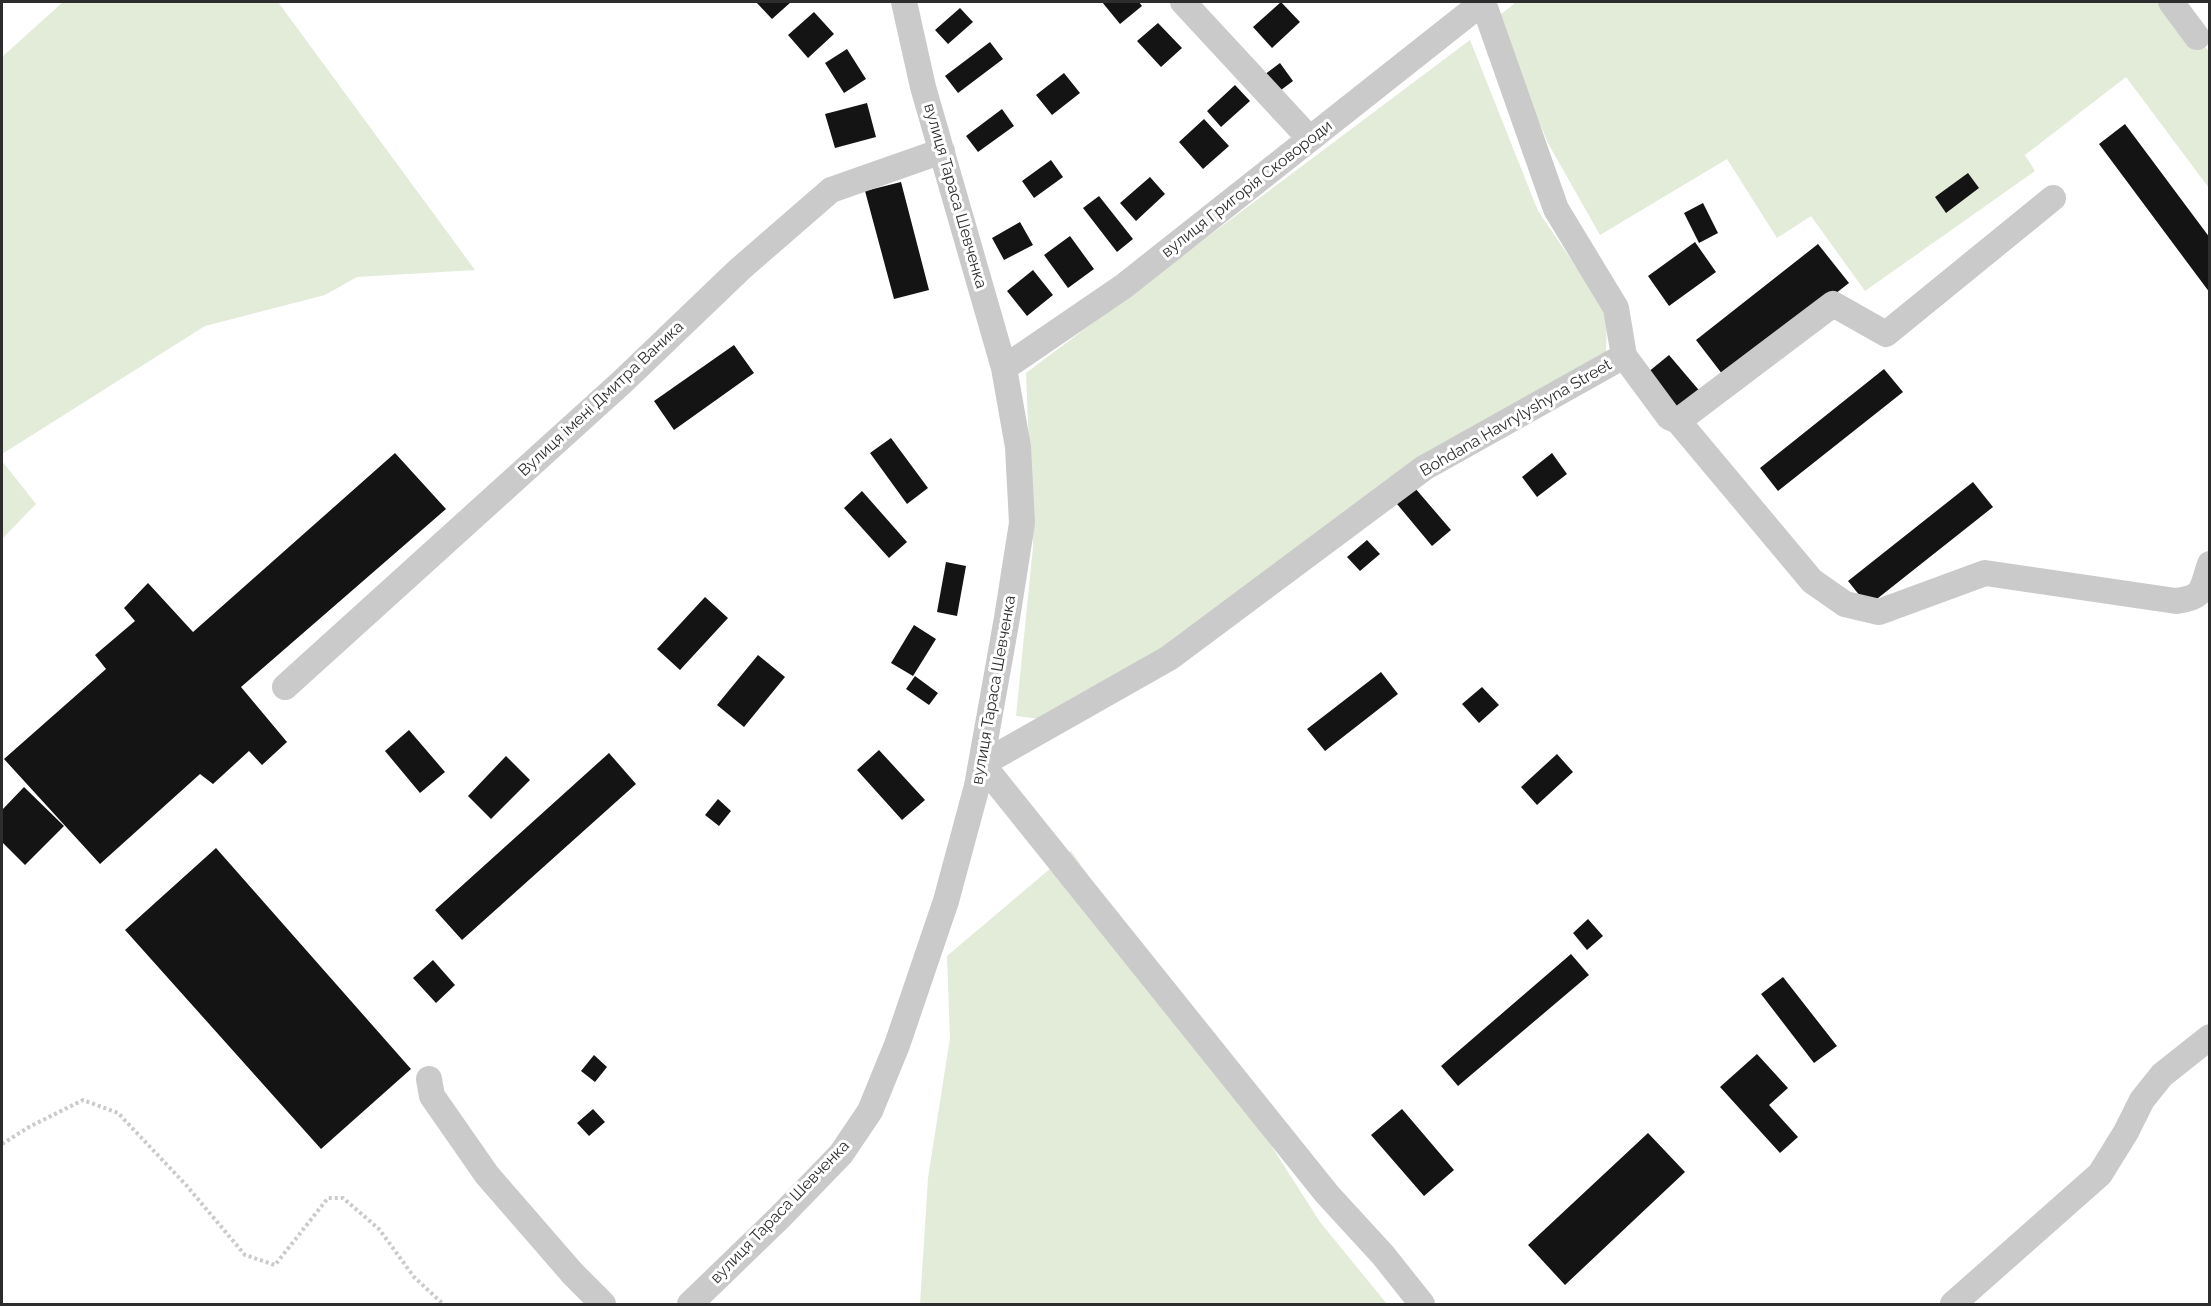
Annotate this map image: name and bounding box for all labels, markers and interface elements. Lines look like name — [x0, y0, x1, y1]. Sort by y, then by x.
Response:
street label: вулиця Тараса Шевченка — [919, 101, 991, 291]
street label: вулиця Григорія Сковороди — [1158, 116, 1336, 262]
street label: Вулиця імені Дмитра Ваника — [514, 317, 688, 481]
street label: Bohdana Havrylyshyna Street — [1417, 355, 1615, 481]
street label: вулиця Тараса Шевченка — [968, 594, 1020, 786]
street label: вулиця Тараса Шевченка — [707, 1136, 853, 1288]

